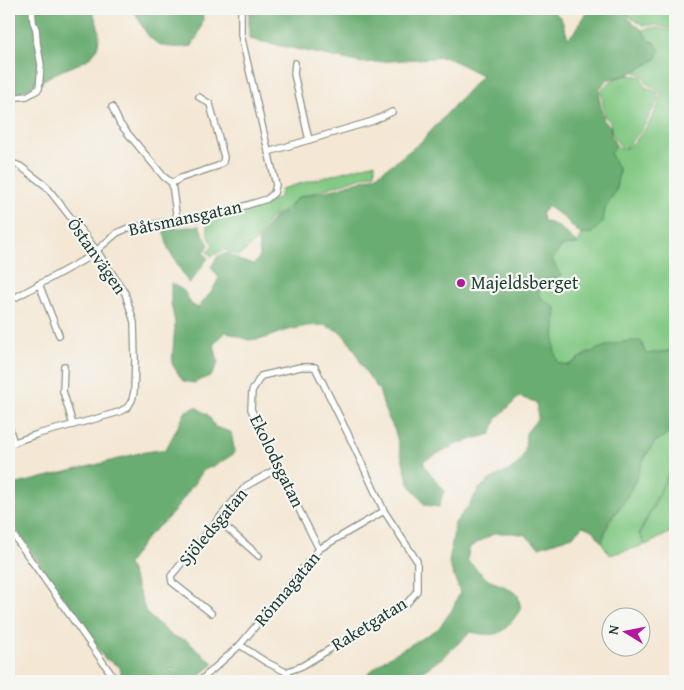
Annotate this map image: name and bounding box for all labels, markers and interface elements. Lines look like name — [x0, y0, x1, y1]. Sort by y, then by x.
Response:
street label: Båtsmansgatan — [126, 192, 244, 243]
street label: Östanvägen — [61, 212, 134, 300]
place label: Majeldsberget — [471, 269, 579, 296]
marker: Majeldsberget — [455, 277, 467, 289]
street label: Ekolodsgatan — [243, 410, 312, 512]
street label: Sjöledsgatan — [172, 481, 254, 572]
street label: Rönnagatan — [247, 545, 326, 632]
street label: Raketgatan — [326, 590, 412, 658]
north arrow — [602, 608, 652, 658]
text: N — [603, 623, 624, 636]

